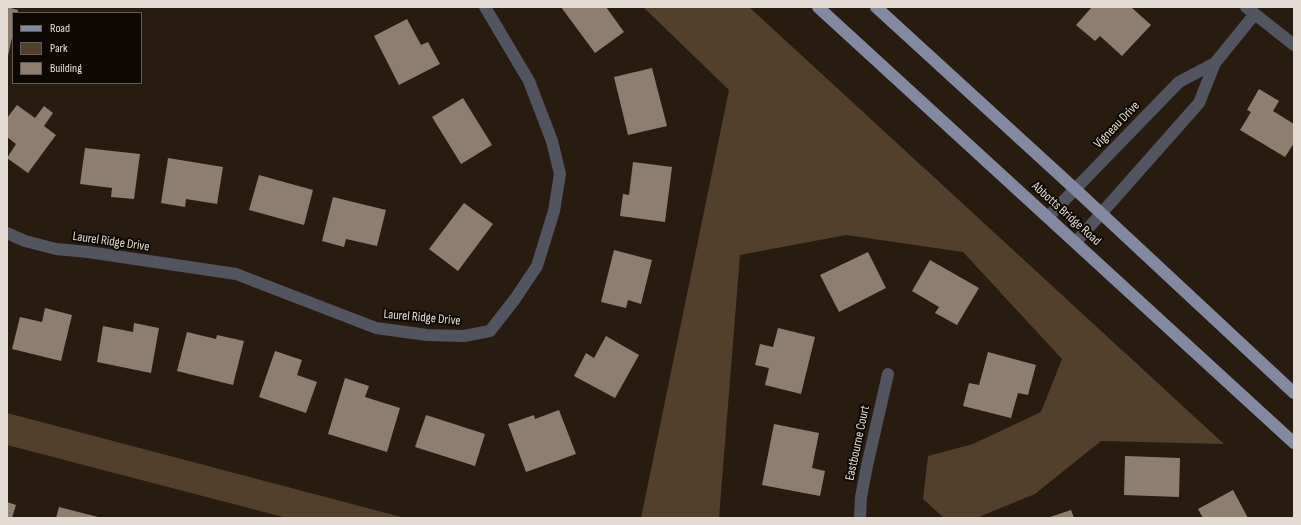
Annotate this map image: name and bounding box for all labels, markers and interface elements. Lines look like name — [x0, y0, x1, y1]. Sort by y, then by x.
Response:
legend — [12, 12, 142, 84]
text: Road — [50, 21, 70, 36]
text: Park — [50, 41, 68, 56]
text: Building — [50, 61, 82, 76]
street label: Vigneau Drive — [1091, 98, 1143, 152]
street label: Abbotts Bridge Road — [1028, 179, 1104, 249]
street label: Laurel Ridge Drive — [72, 229, 150, 255]
street label: Laurel Ridge Drive — [383, 307, 461, 329]
street label: Eastbourne Court — [842, 404, 874, 482]

